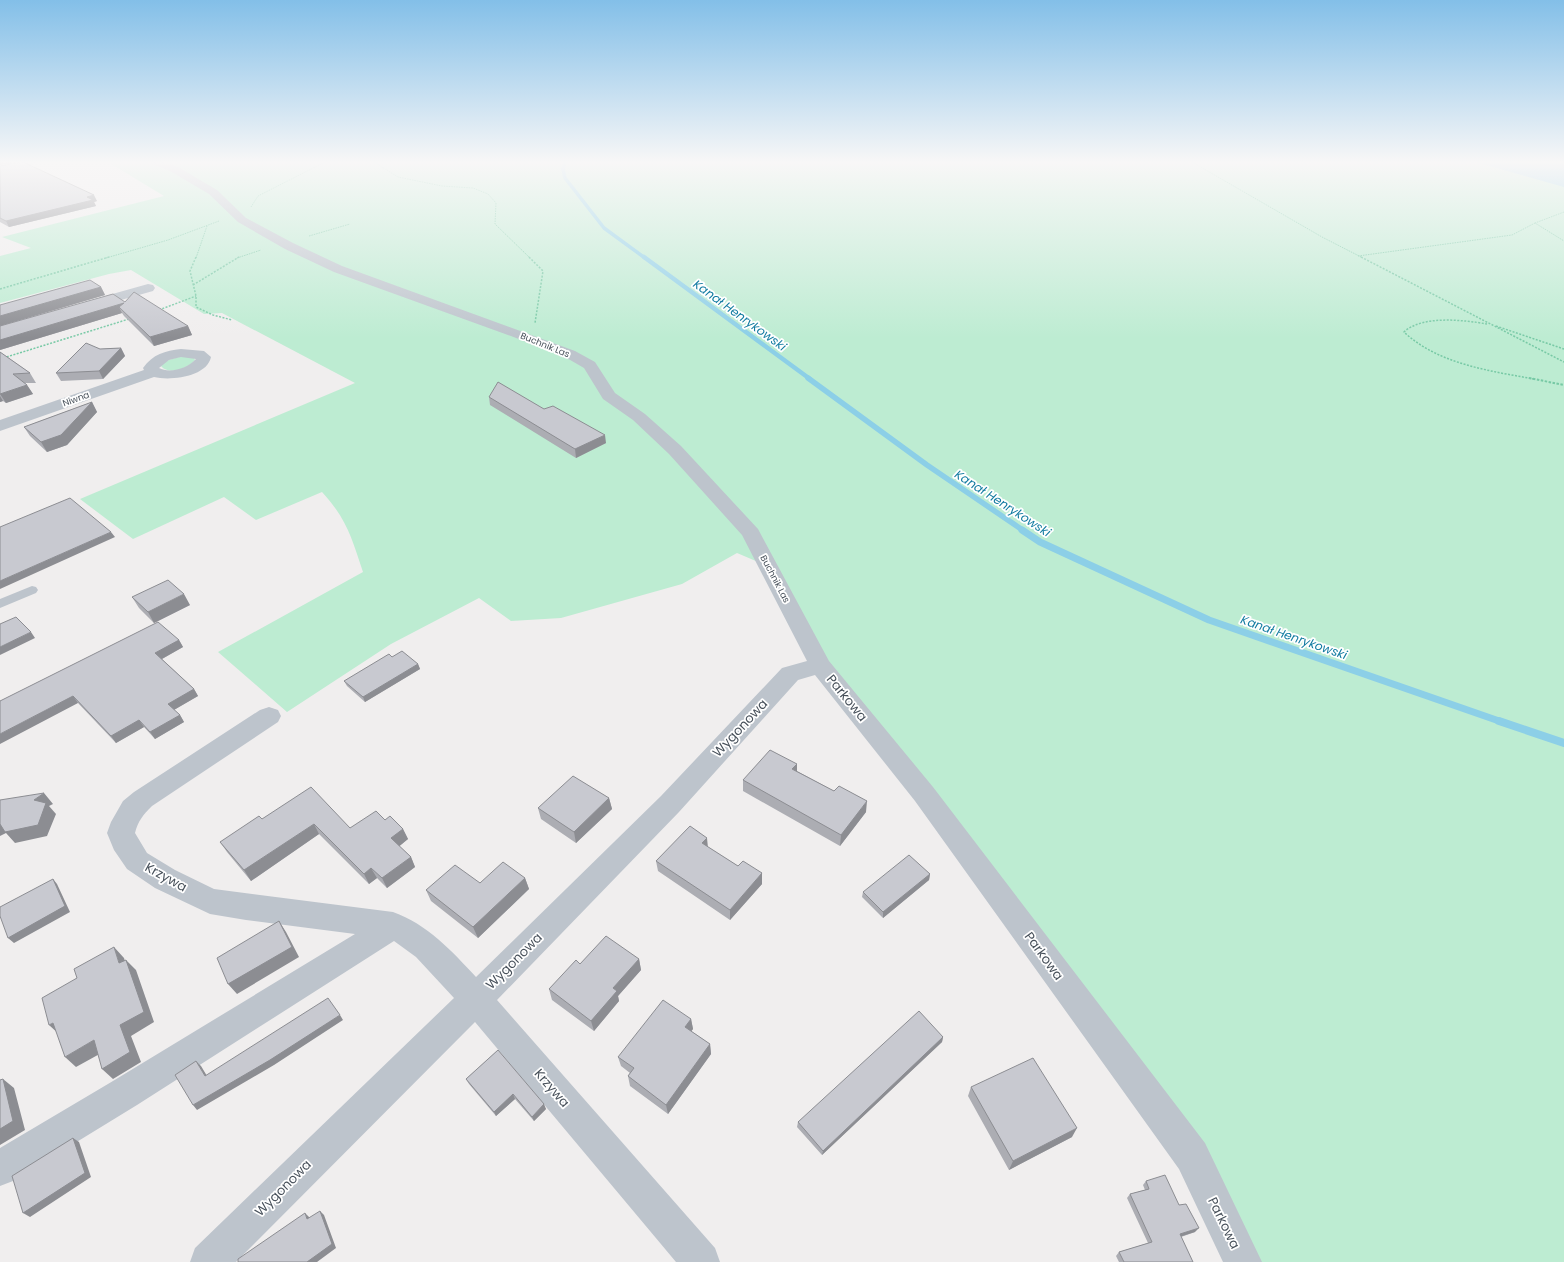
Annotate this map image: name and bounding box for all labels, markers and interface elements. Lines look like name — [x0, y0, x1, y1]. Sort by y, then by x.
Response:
water label: Kanał Henrykowski — [690, 275, 791, 355]
street label: Buchnik Las — [519, 330, 572, 360]
street label: Niwna — [61, 389, 91, 409]
water label: Kanał Henrykowski — [952, 466, 1055, 541]
street label: Buchnik Las — [757, 553, 793, 605]
water label: Kanał Henrykowski — [1239, 611, 1350, 664]
street label: Parkowa — [822, 670, 872, 726]
street label: Wygonowa — [708, 695, 772, 761]
street label: Krzywa — [142, 858, 190, 896]
street label: Wygonowa — [481, 928, 547, 994]
street label: Parkowa — [1020, 928, 1068, 984]
street label: Krzywa — [530, 1065, 574, 1111]
street label: Wygonowa — [250, 1155, 316, 1221]
street label: Parkowa — [1203, 1194, 1245, 1252]

